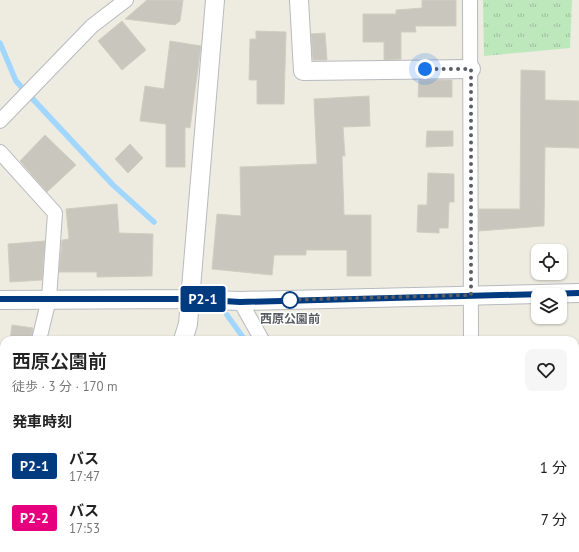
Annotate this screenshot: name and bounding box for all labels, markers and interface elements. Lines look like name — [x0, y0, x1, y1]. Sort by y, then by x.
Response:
your location — [415, 59, 435, 79]
map controls — [531, 244, 567, 324]
button: locate — [531, 244, 567, 280]
line badge: P2-1 — [175, 286, 231, 312]
button: layers — [531, 288, 567, 324]
text: P2-1 — [189, 290, 217, 308]
marker: 西原公園前 — [281, 291, 299, 309]
place label: 西原公園前 — [260, 311, 320, 326]
text: 西原公園前 — [12, 349, 107, 373]
button: heart — [525, 349, 567, 391]
text: 徒歩 · 3 分 · 170 m — [12, 378, 118, 395]
text: 発車時刻 — [12, 412, 72, 431]
text: バス — [69, 449, 99, 468]
text: P2-1 — [20, 457, 49, 475]
text: 1 分 — [540, 458, 567, 477]
text: 17:47 — [69, 468, 100, 485]
text: バス — [69, 501, 99, 520]
text: P2-2 — [20, 509, 49, 527]
text: 7 分 — [541, 510, 567, 529]
text: 17:53 — [69, 520, 100, 537]

